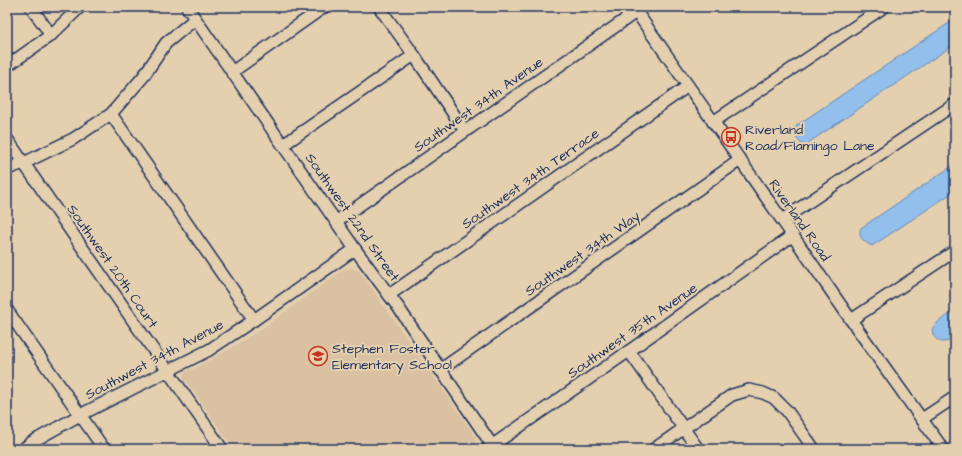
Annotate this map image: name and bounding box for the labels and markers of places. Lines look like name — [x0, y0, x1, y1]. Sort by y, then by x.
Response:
place label: Riverland Road/Flamingo Lane — [745, 120, 875, 156]
bus stop icon: Riverland Road/Flamingo Lane — [720, 126, 742, 148]
place label: Stephen Foster Elementary School — [332, 339, 452, 375]
school or university icon: Stephen Foster Elementary School — [307, 345, 329, 367]

